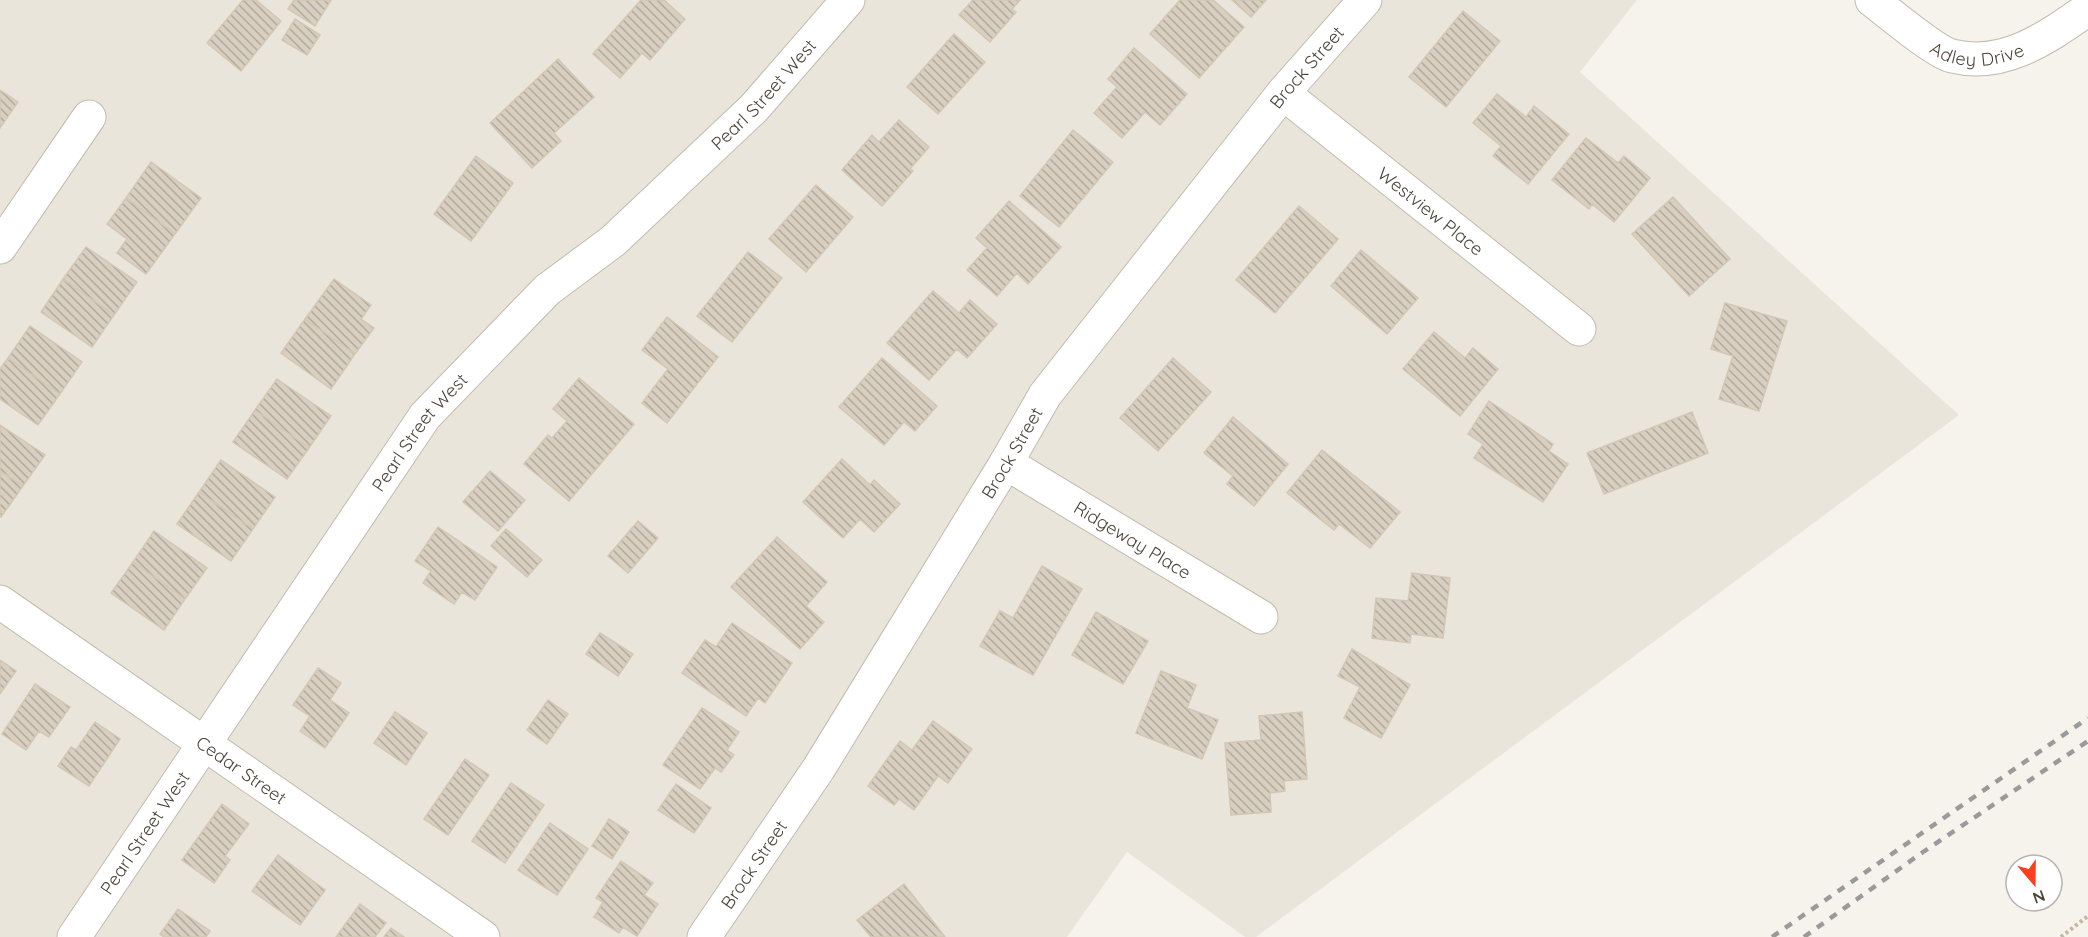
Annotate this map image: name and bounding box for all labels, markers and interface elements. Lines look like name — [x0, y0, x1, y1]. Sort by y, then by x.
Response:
street label: Brock Street — [1264, 21, 1349, 113]
street label: Pearl Street West — [706, 34, 821, 154]
street label: Adley Drive — [1926, 36, 2027, 71]
street label: Westview Place — [1373, 162, 1488, 260]
street label: Pearl Street West — [366, 368, 472, 495]
street label: Brock Street — [976, 403, 1047, 503]
street label: Ridgeway Place — [1070, 495, 1196, 584]
street label: Cedar Street — [192, 730, 291, 809]
street label: Pearl Street West — [95, 766, 194, 899]
street label: Brock Street — [715, 816, 792, 913]
north arrow — [2004, 853, 2064, 913]
text: N — [2030, 886, 2048, 909]

